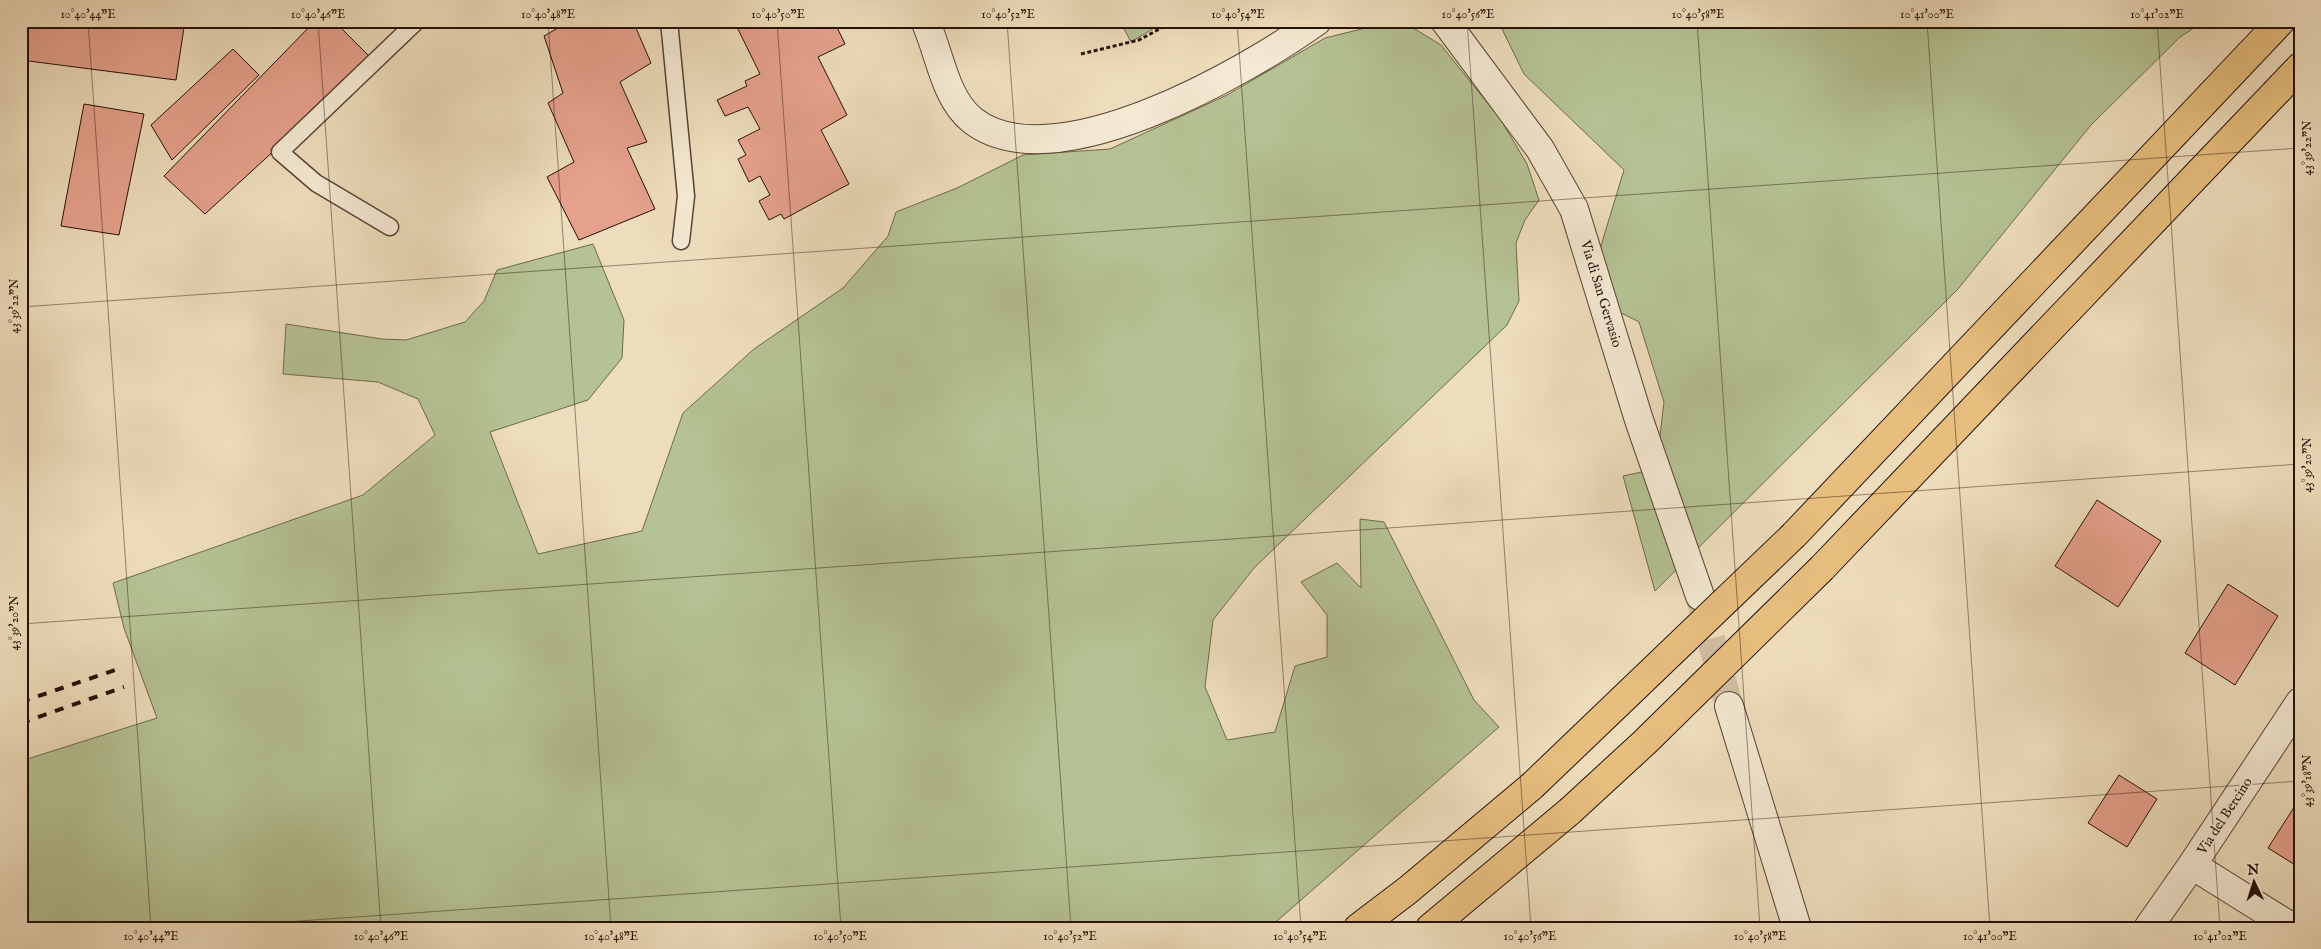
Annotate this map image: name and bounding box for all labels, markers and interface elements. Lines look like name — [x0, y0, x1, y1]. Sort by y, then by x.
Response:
text: 10°40'44"E — [60, 7, 116, 22]
text: 10°40'46"E — [291, 7, 345, 22]
text: 10°40'48"E — [521, 7, 575, 22]
text: 10°40'50"E — [751, 7, 805, 22]
text: 10°40'52"E — [981, 7, 1035, 22]
text: 10°40'54"E — [1211, 7, 1265, 22]
text: 10°40'56"E — [1442, 7, 1494, 22]
text: 10°40'58"E — [1672, 7, 1724, 22]
text: 10°41'00"E — [1900, 7, 1954, 22]
text: 10°41'02"E — [2130, 7, 2184, 22]
text: 43°39'22"N — [2300, 120, 2315, 175]
street label: Via di San Gervasio — [1576, 237, 1626, 350]
text: 43°39'22"N — [7, 278, 22, 333]
text: 43°39'20"N — [2300, 437, 2315, 493]
text: 43°39'20"N — [7, 595, 22, 651]
text: 43°39'18"N — [2300, 754, 2315, 807]
street label: Via del Bercino — [2193, 774, 2257, 859]
north arrow — [2228, 856, 2278, 906]
text: N — [2245, 861, 2260, 879]
text: 10°40'44"E — [123, 929, 179, 944]
text: 10°40'46"E — [354, 929, 408, 944]
text: 10°40'48"E — [584, 929, 638, 944]
text: 10°40'50"E — [813, 929, 867, 944]
text: 10°40'52"E — [1043, 929, 1097, 944]
text: 10°40'54"E — [1273, 929, 1327, 944]
text: 10°40'56"E — [1504, 929, 1556, 944]
text: 10°40'58"E — [1734, 929, 1786, 944]
text: 10°41'00"E — [1963, 929, 2017, 944]
text: 10°41'02"E — [2193, 929, 2247, 944]

